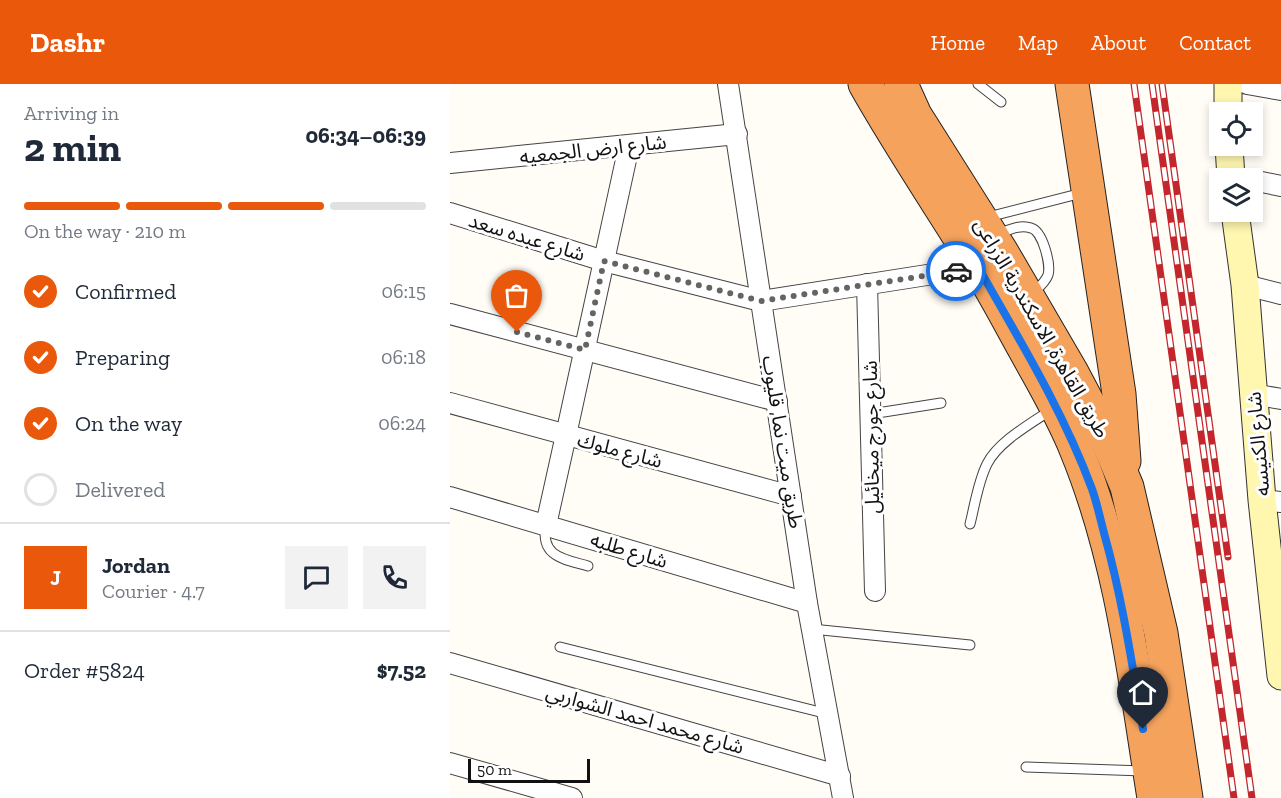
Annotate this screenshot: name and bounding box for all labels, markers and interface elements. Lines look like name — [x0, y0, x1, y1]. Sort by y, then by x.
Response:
text: Dashr — [30, 26, 105, 59]
text: Home — [931, 30, 985, 55]
text: Map — [1018, 30, 1058, 55]
text: About — [1091, 30, 1146, 55]
text: Contact — [1179, 30, 1251, 55]
text: Arriving in — [24, 101, 119, 125]
map controls — [1209, 102, 1263, 222]
button: locate — [1209, 102, 1263, 156]
text: 06:34–06:39 — [305, 122, 426, 149]
text: 2 min — [24, 124, 121, 171]
street label: شارع ارض الجمعيه — [518, 129, 668, 172]
button: layers — [1209, 168, 1263, 222]
street label: شارع عبده سعد — [465, 208, 588, 269]
street label: طريق القاهرة, الاسكندرية الزراعى — [968, 214, 1115, 443]
text: On the way · 210 m — [24, 219, 186, 243]
courier — [926, 241, 986, 301]
icon: car — [940, 255, 973, 288]
pin — [491, 270, 542, 332]
icon: check — [24, 275, 57, 308]
text: Confirmed — [75, 278, 176, 305]
text: 06:15 — [381, 279, 426, 303]
icon: bag — [500, 279, 533, 312]
icon: check — [24, 341, 57, 374]
text: Preparing — [75, 344, 170, 371]
text: 06:18 — [381, 345, 426, 369]
street label: طريق ميت نما, قليوب — [756, 354, 809, 530]
street label: شارع جورج ميخائيل — [858, 360, 887, 514]
street label: شارع الكنيسه — [1241, 391, 1278, 497]
icon: check — [24, 407, 57, 440]
text: On the way — [75, 410, 182, 437]
text: 06:24 — [378, 411, 426, 435]
street label: شارع ملوك — [574, 427, 665, 476]
text: Delivered — [75, 476, 165, 503]
street label: شارع طلبه — [587, 527, 671, 576]
button: chat — [285, 546, 348, 609]
button: phone — [363, 546, 426, 609]
text: Jordan — [102, 552, 170, 579]
text: J — [50, 564, 61, 591]
text: Courier · 4.7 — [102, 579, 205, 603]
text: Order #5824 — [24, 657, 145, 684]
text: $7.52 — [377, 657, 426, 684]
pin — [1117, 667, 1168, 729]
icon: home — [1126, 676, 1159, 709]
street label: شارع محمد احمد الشواربي — [542, 679, 747, 762]
scale bar — [468, 756, 590, 784]
text: 50 m — [477, 760, 512, 779]

